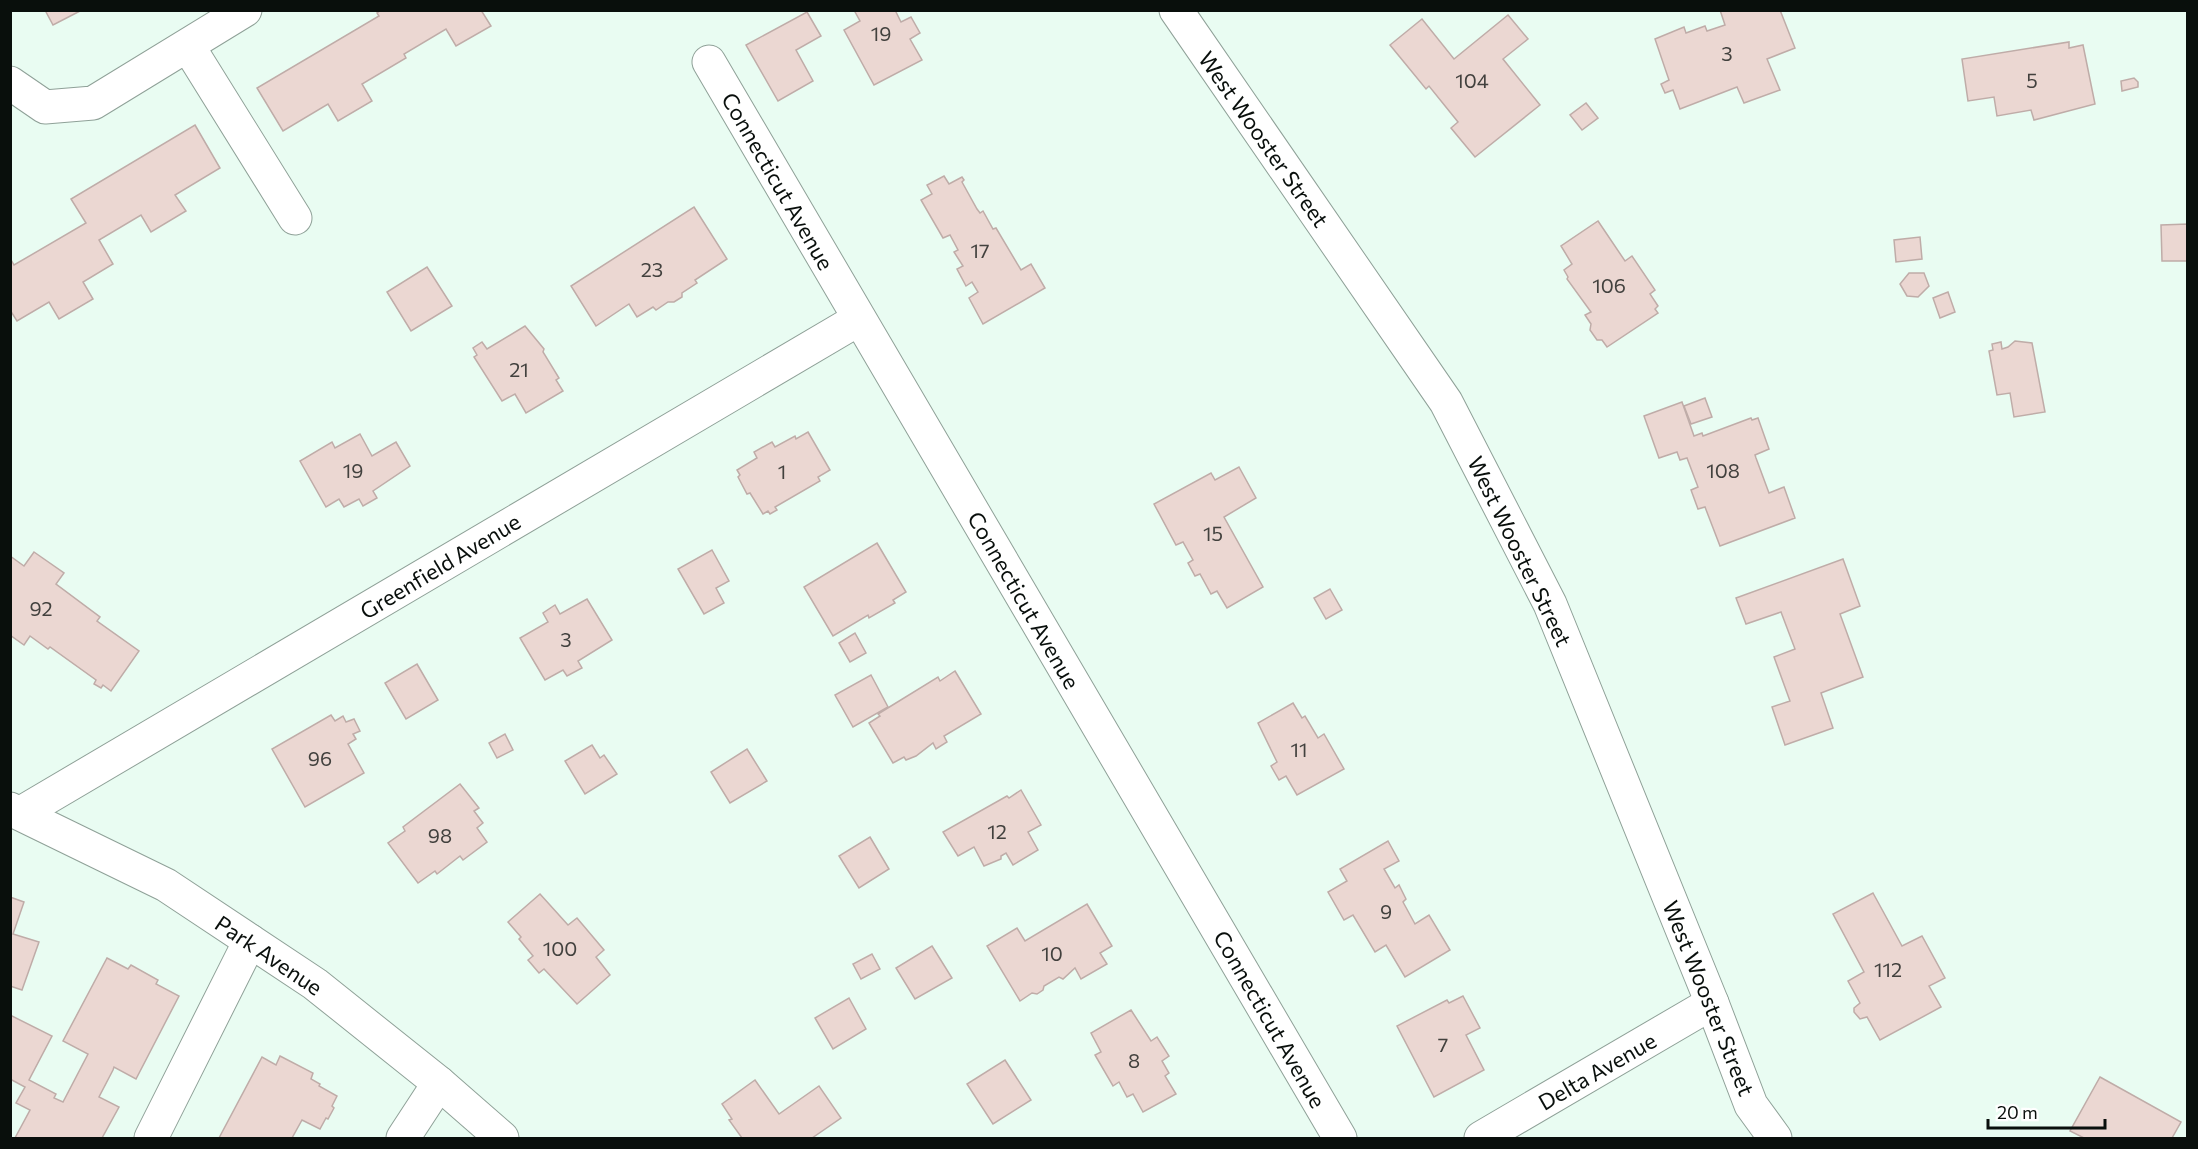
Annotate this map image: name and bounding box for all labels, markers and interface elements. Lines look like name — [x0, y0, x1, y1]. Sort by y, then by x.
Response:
house number: 19 — [871, 21, 891, 45]
house number: 3 — [1721, 41, 1733, 65]
street label: West Wooster Street — [1193, 46, 1335, 232]
house number: 104 — [1455, 68, 1489, 92]
house number: 5 — [2026, 68, 2038, 92]
street label: Connecticut Avenue — [716, 88, 840, 274]
house number: 17 — [970, 238, 990, 262]
house number: 23 — [641, 257, 663, 281]
house number: 106 — [1592, 273, 1626, 297]
house number: 21 — [509, 357, 529, 381]
street label: West Wooster Street — [1462, 451, 1578, 651]
house number: 19 — [343, 458, 363, 482]
house number: 108 — [1706, 458, 1740, 482]
house number: 1 — [778, 459, 786, 483]
street label: Connecticut Avenue — [962, 507, 1086, 693]
street label: Greenfield Avenue — [355, 508, 525, 624]
house number: 15 — [1203, 521, 1223, 545]
house number: 92 — [29, 596, 53, 620]
house number: 3 — [560, 627, 572, 651]
house number: 11 — [1290, 737, 1308, 761]
house number: 96 — [308, 746, 332, 770]
house number: 12 — [987, 819, 1007, 843]
house number: 98 — [428, 823, 452, 847]
street label: West Wooster Street — [1657, 896, 1761, 1100]
house number: 9 — [1380, 899, 1392, 923]
street label: Park Avenue — [210, 909, 328, 1001]
street label: Connecticut Avenue — [1208, 926, 1332, 1112]
house number: 100 — [543, 936, 577, 960]
house number: 10 — [1041, 941, 1063, 965]
house number: 112 — [1874, 957, 1902, 981]
street label: Delta Avenue — [1533, 1026, 1661, 1116]
house number: 7 — [1438, 1032, 1448, 1056]
house number: 8 — [1128, 1048, 1140, 1072]
scale bar — [1988, 1092, 2105, 1130]
text: 20 m — [1997, 1101, 2038, 1123]

